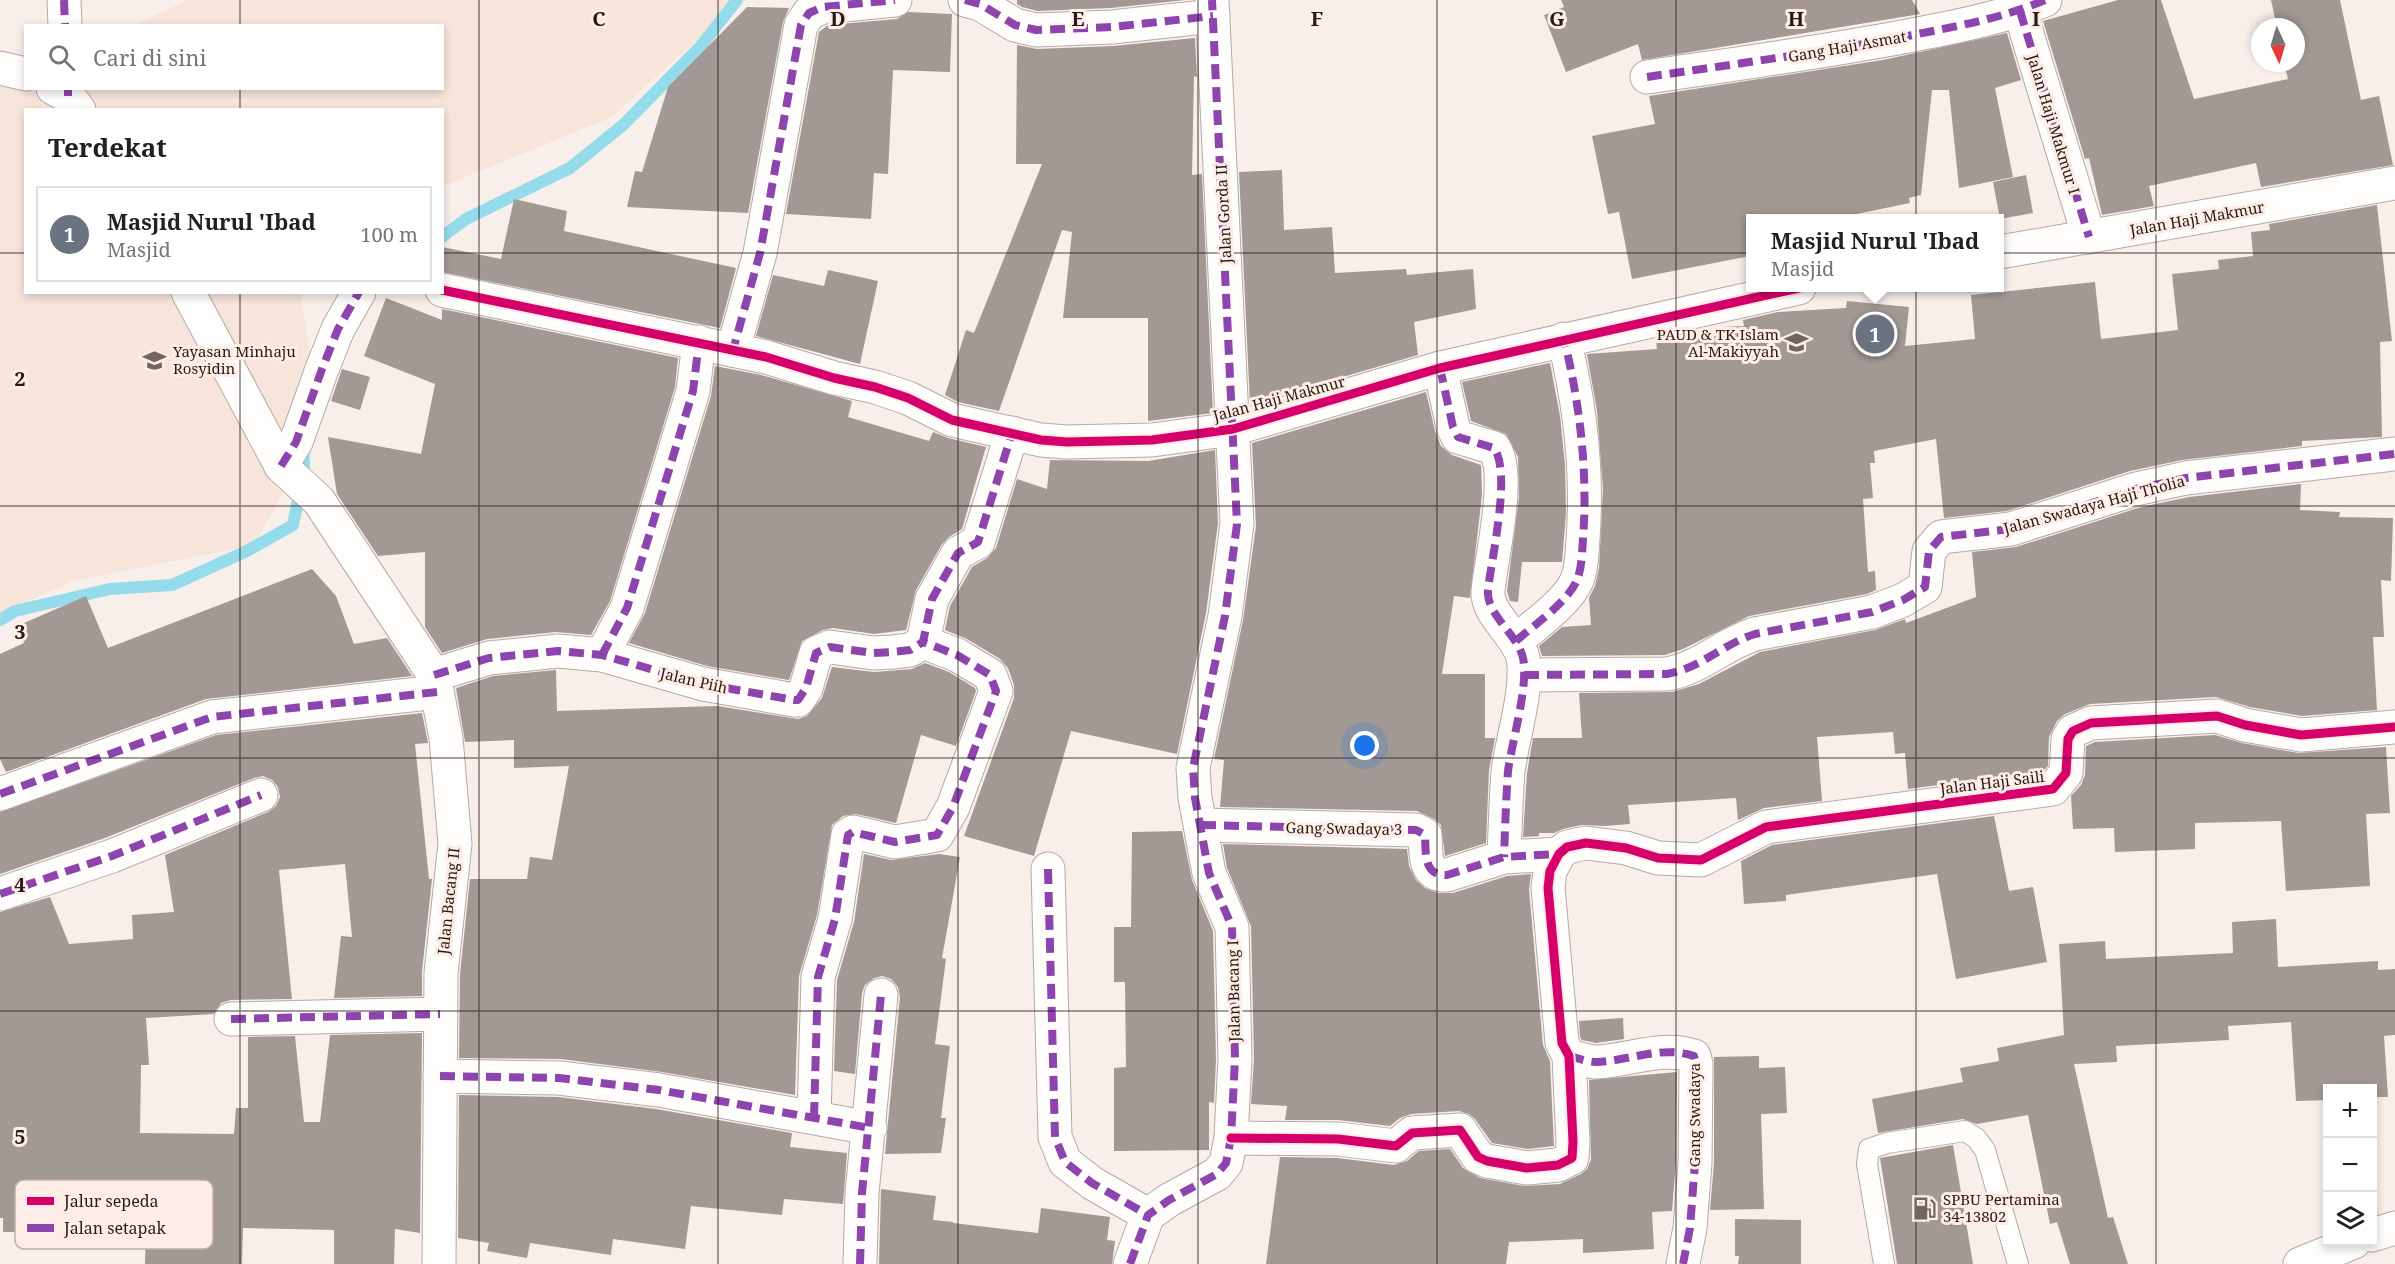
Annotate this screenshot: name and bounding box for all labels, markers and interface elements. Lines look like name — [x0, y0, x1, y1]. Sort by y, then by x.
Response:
text: C — [592, 5, 606, 32]
text: D — [830, 5, 846, 32]
text: E — [1071, 5, 1085, 32]
text: F — [1311, 5, 1323, 32]
text: G — [1549, 5, 1565, 32]
text: H — [1788, 5, 1804, 32]
text: I — [2032, 5, 2040, 32]
north arrow — [2251, 18, 2305, 72]
search box — [24, 24, 444, 90]
street label: Gang Haji Asmat — [1786, 26, 1908, 66]
icon: search — [45, 41, 78, 74]
text: Cari di sini — [93, 42, 206, 72]
street label: Jalan Haji Makmur I — [2023, 51, 2085, 196]
text: Terdekat — [48, 129, 167, 165]
street label: Jalan Gorda II — [1210, 164, 1236, 265]
street label: Jalan Haji Makmur — [2127, 196, 2266, 240]
text: Masjid Nurul 'Ibad — [107, 206, 316, 236]
popup — [1746, 214, 2004, 292]
text: 1 — [64, 221, 75, 248]
text: 100 m — [360, 221, 418, 248]
text: Masjid Nurul 'Ibad — [1771, 225, 1979, 255]
text: Masjid — [107, 236, 171, 263]
text: Masjid — [1771, 255, 1834, 282]
pin: 1 — [1856, 312, 1894, 356]
place label: PAUD & TK Islam Al-Makiyyah — [1657, 324, 1779, 361]
school or university icon: PAUD & TK Islam Al-Makiyyah — [1784, 330, 1810, 356]
place label: Yayasan Minhaju Rosyidin — [172, 341, 296, 378]
school or university icon: Yayasan Minhaju Rosyidin — [142, 347, 168, 373]
text: 2 — [14, 365, 26, 392]
street label: Jalan Haji Makmur — [1210, 371, 1347, 426]
street label: Jalan Swadaya Haji Tholia — [2000, 470, 2187, 538]
text: 3 — [14, 618, 26, 645]
street label: Jalan Piih — [657, 662, 730, 698]
your location — [1350, 731, 1379, 760]
street label: Jalan Haji Saili — [1938, 766, 2045, 798]
street label: Gang Swadaya 3 — [1285, 817, 1403, 839]
street label: Jalan Bacang II — [432, 847, 464, 956]
text: 4 — [14, 871, 26, 898]
street label: Jalan Bacang I — [1222, 940, 1244, 1043]
street label: Gang Swadaya — [1684, 1063, 1704, 1167]
map controls — [2323, 1084, 2377, 1246]
button: + — [2323, 1084, 2377, 1138]
text: 5 — [14, 1123, 26, 1150]
button: − — [2323, 1138, 2377, 1192]
legend — [15, 1180, 213, 1249]
place label: SPBU Pertamina 34-13802 — [1943, 1189, 2060, 1226]
text: Jalur sepeda — [63, 1190, 159, 1212]
button: layers — [2323, 1192, 2377, 1246]
fuel station icon: SPBU Pertamina 34-13802 — [1912, 1195, 1938, 1221]
text: Jalan setapak — [63, 1217, 166, 1239]

